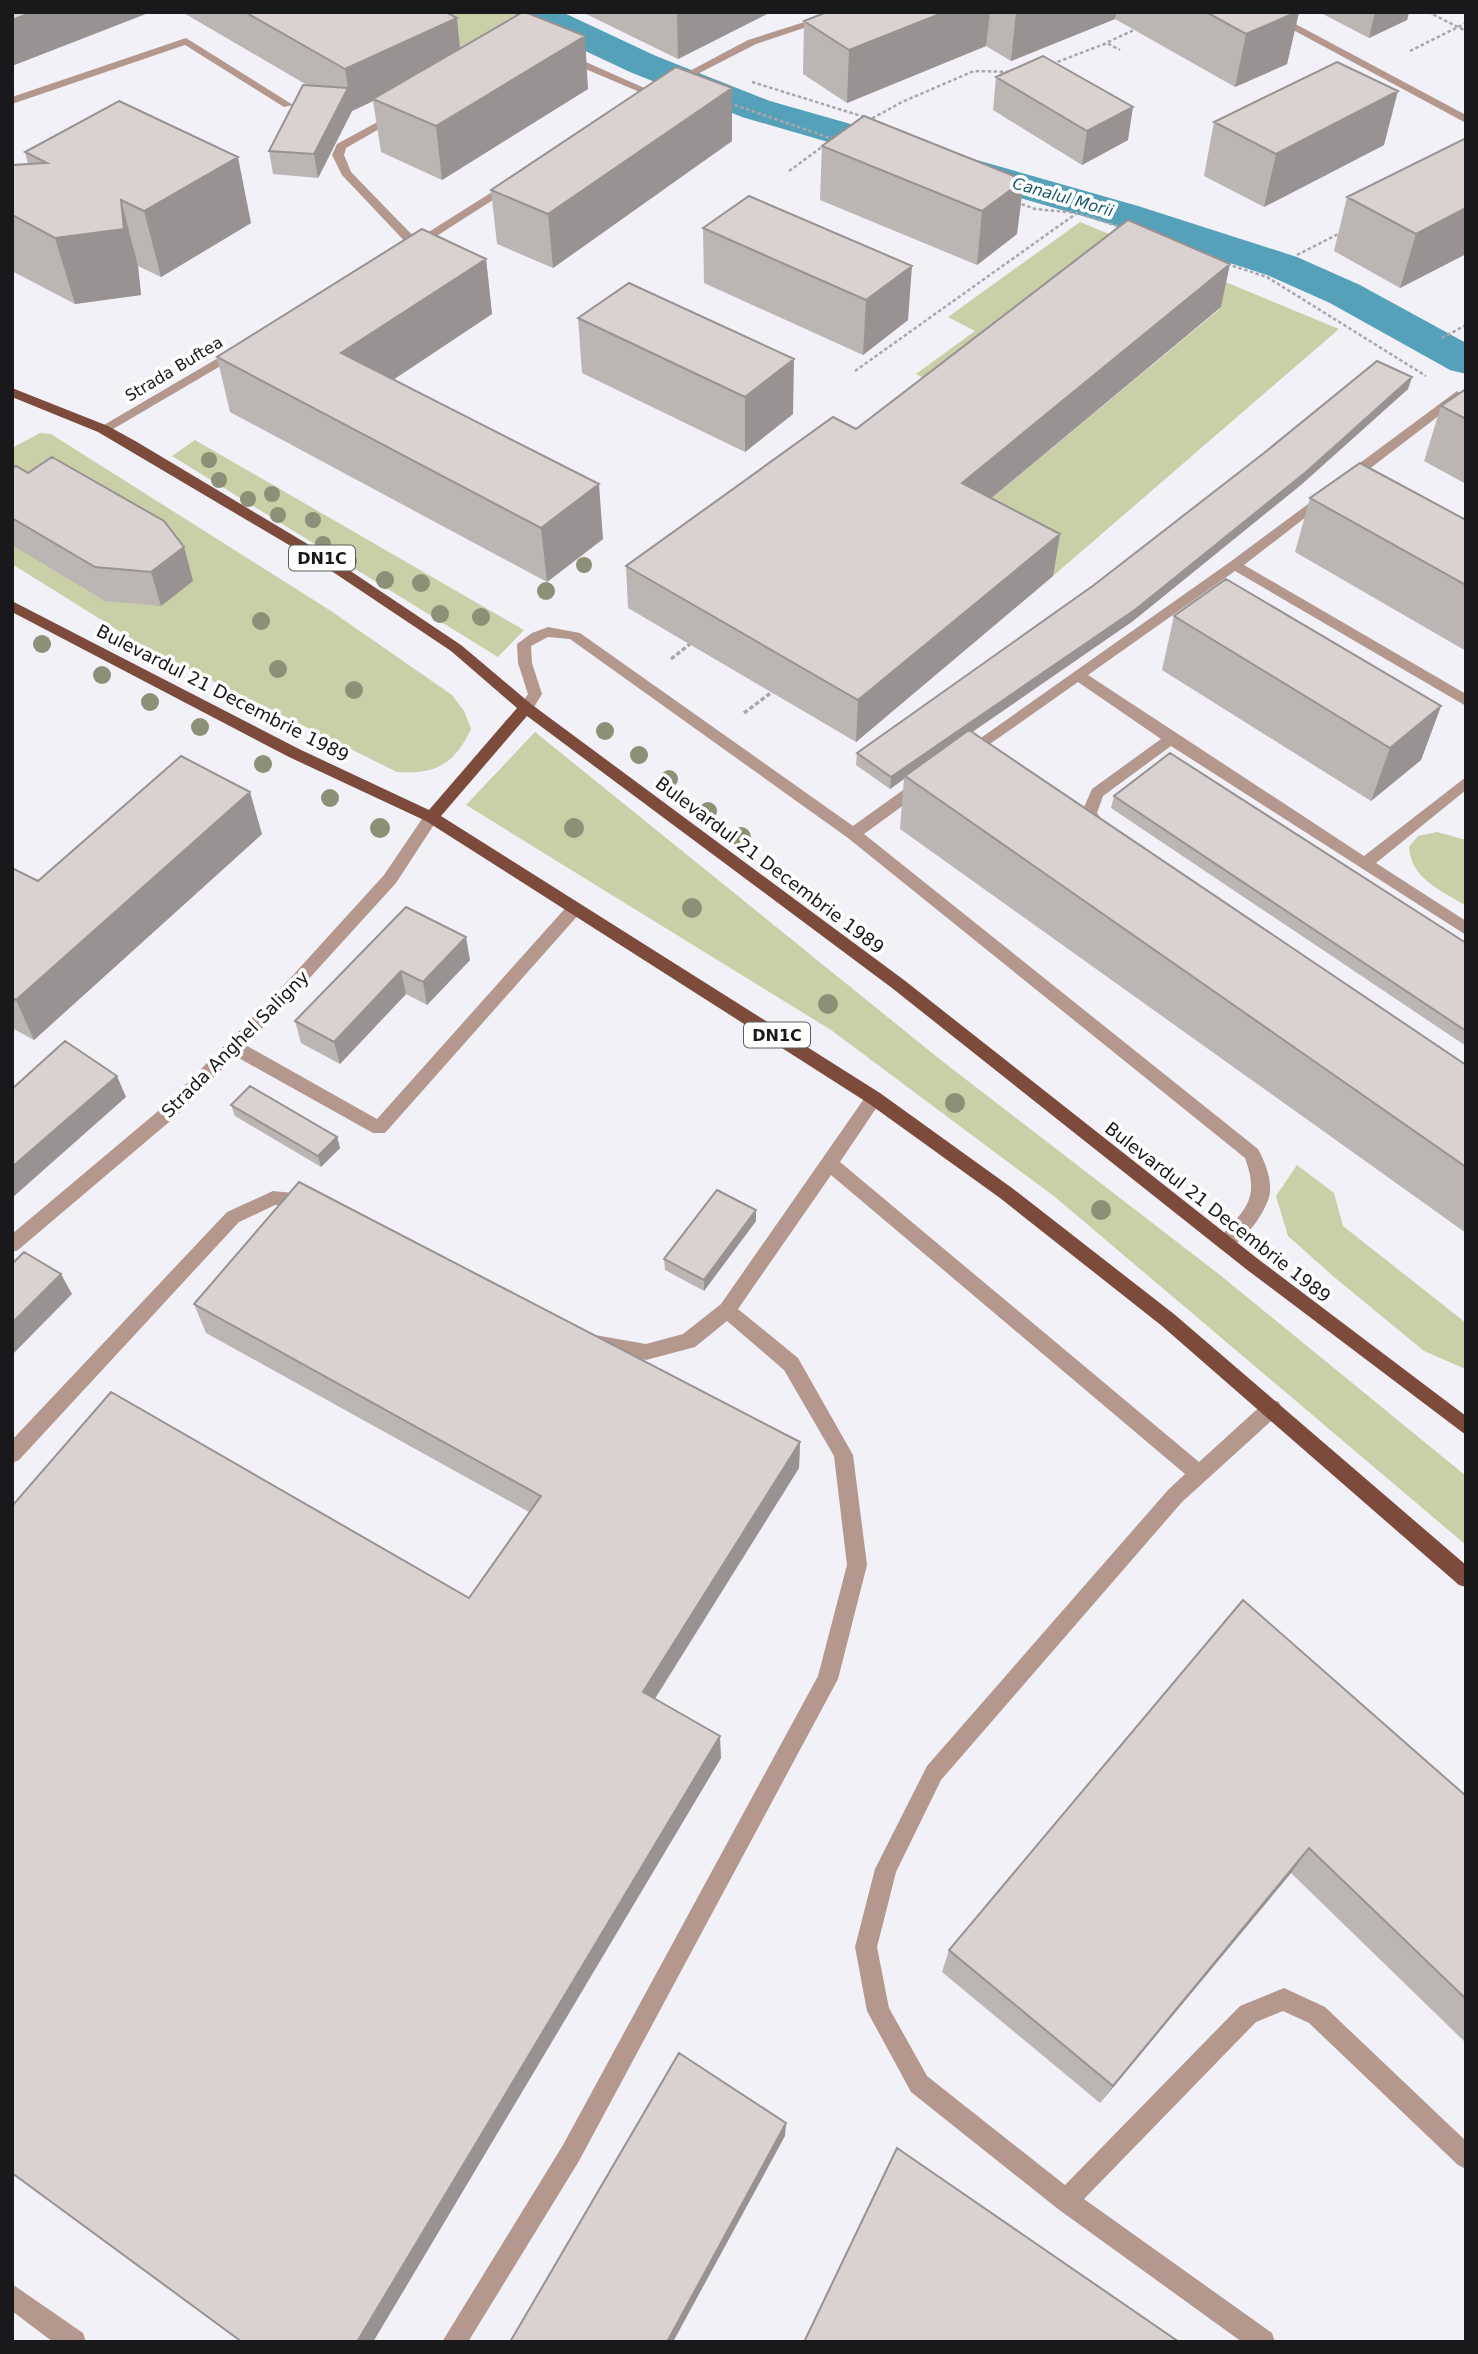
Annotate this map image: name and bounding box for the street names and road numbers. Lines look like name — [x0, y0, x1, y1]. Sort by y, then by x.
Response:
street label: Strada Buftea — [122, 332, 226, 406]
road number: DN1C — [289, 545, 355, 570]
street label: Bulevardul 21 Decembrie 1989 — [93, 620, 353, 766]
street label: Bulevardul 21 Decembrie 1989 — [652, 772, 888, 958]
street label: Strada Anghel Saligny — [157, 966, 313, 1122]
road number: DN1C — [744, 1023, 810, 1048]
street label: Bulevardul 21 Decembrie 1989 — [1101, 1117, 1335, 1307]

